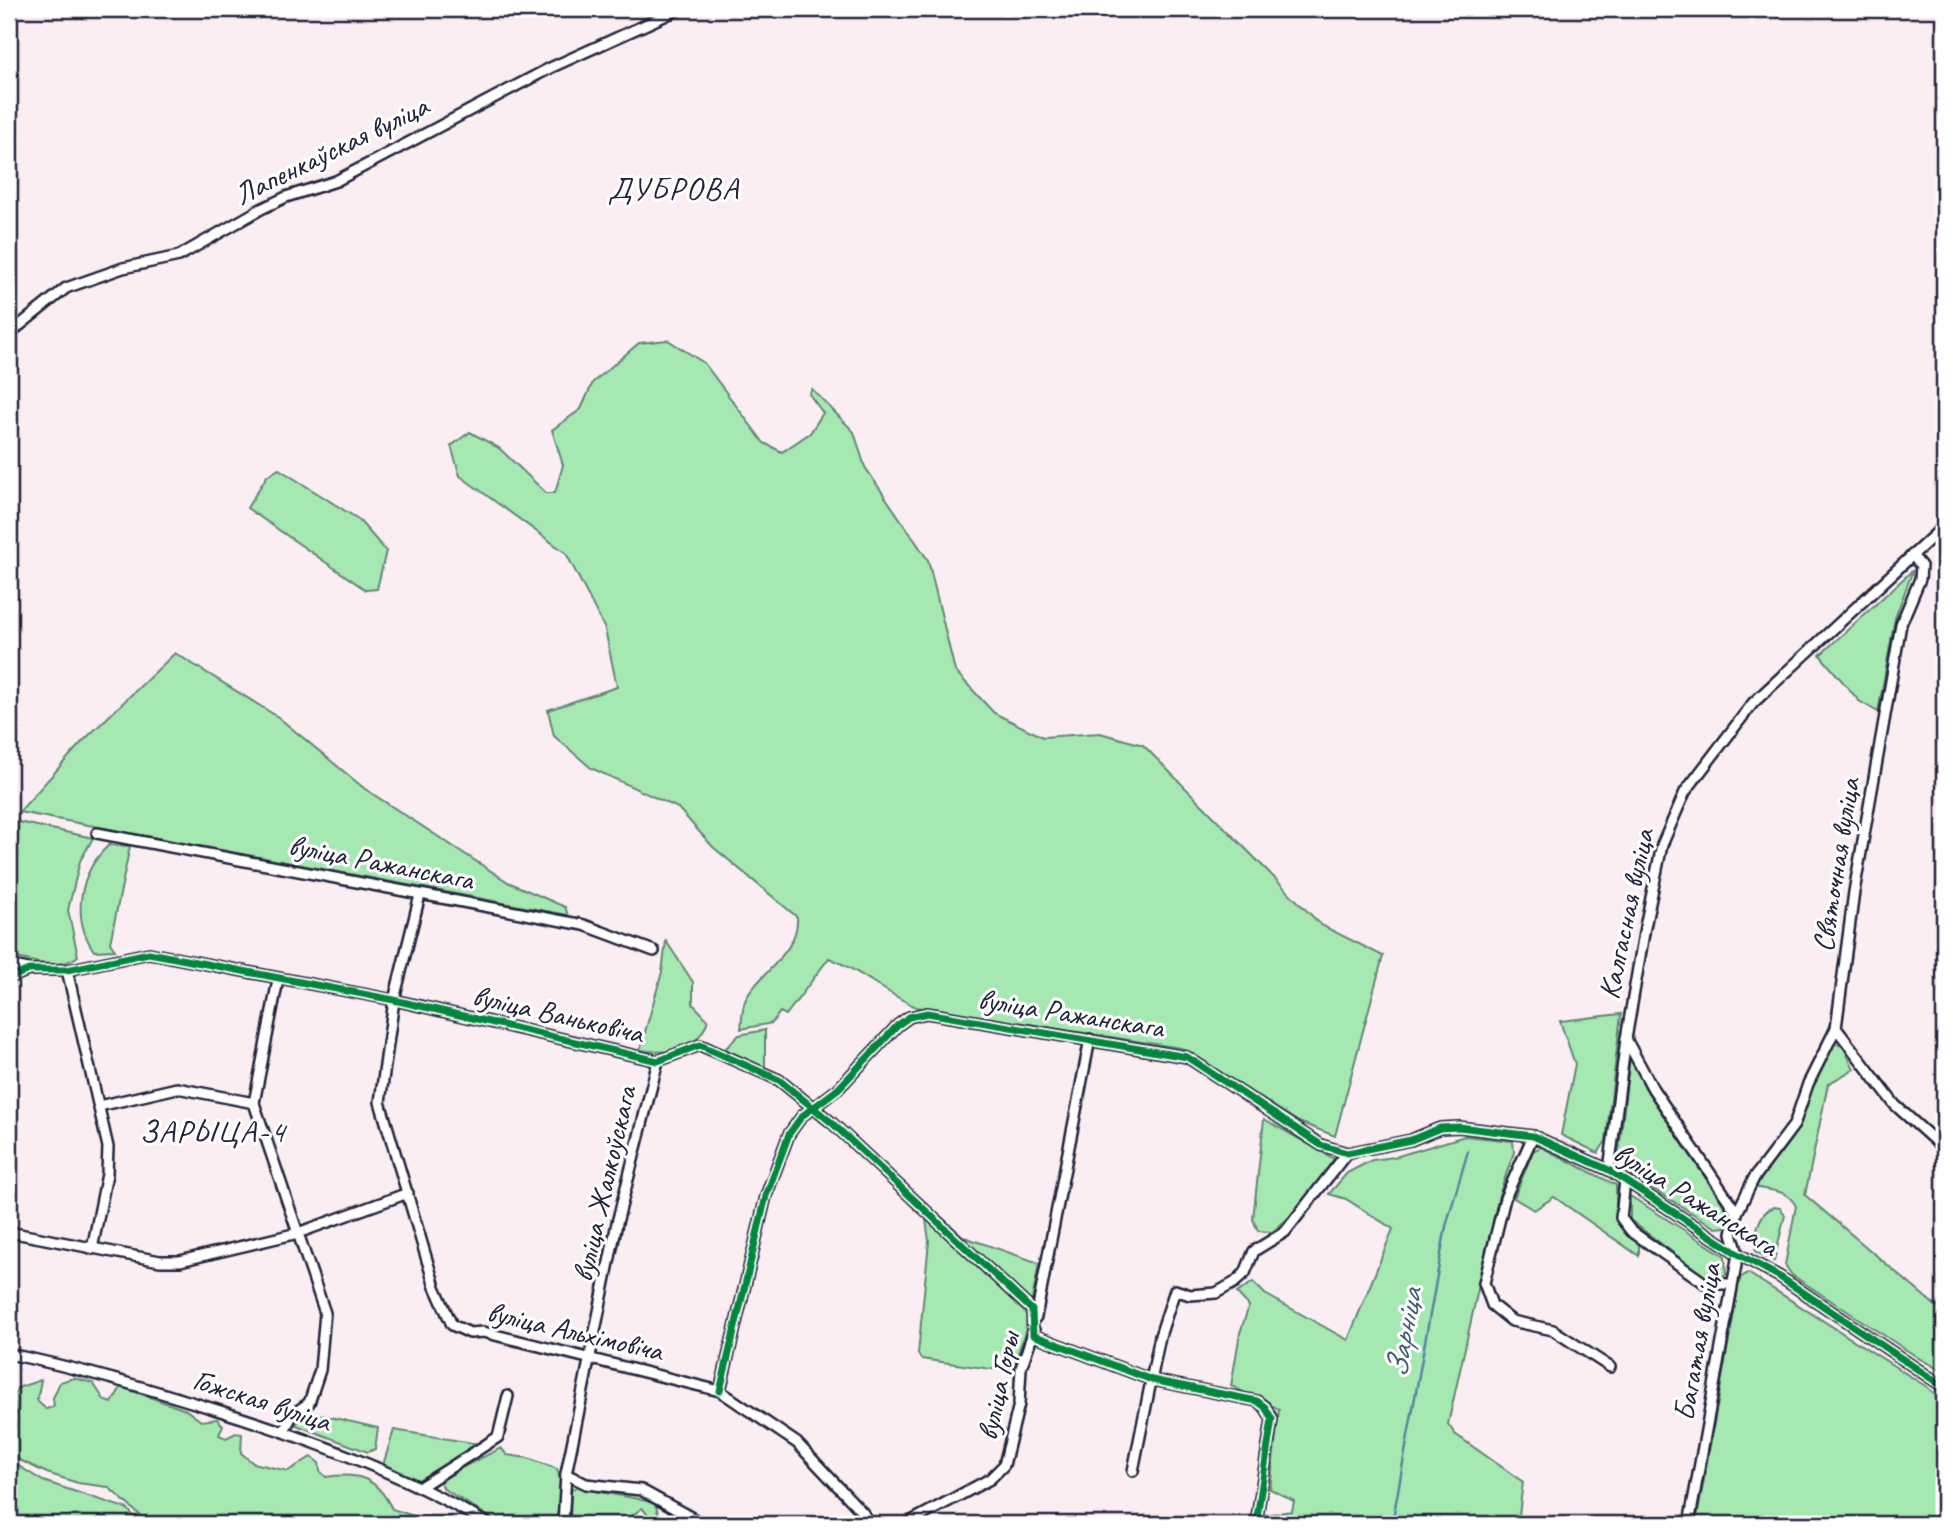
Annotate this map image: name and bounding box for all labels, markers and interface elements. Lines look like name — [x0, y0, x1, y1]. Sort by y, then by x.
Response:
street label: Лапенкаўская вуліца — [228, 86, 436, 213]
district label: ДУБРОВА — [608, 168, 740, 209]
street label: Святочная вуліца — [1804, 774, 1869, 954]
street label: Калгасная вуліца — [1589, 824, 1663, 1002]
street label: вуліца Ражанскага — [286, 825, 478, 899]
street label: вуліца Ваньковіча — [469, 976, 649, 1052]
street label: вуліца Ражанскага — [976, 980, 1168, 1047]
street label: вуліца Жалкоўскага — [563, 1081, 645, 1285]
district label: ЗАРЫЦА-4 — [139, 1111, 288, 1152]
street label: вуліца Ражанскага — [1607, 1133, 1787, 1266]
street label: Багатая вуліца — [1665, 1259, 1730, 1423]
water label: Зарніца — [1376, 1282, 1432, 1381]
street label: вуліца Альхімовіча — [483, 1292, 668, 1370]
street label: вуліца Горы — [968, 1326, 1028, 1444]
street label: Гожская вуліца — [188, 1360, 337, 1441]

